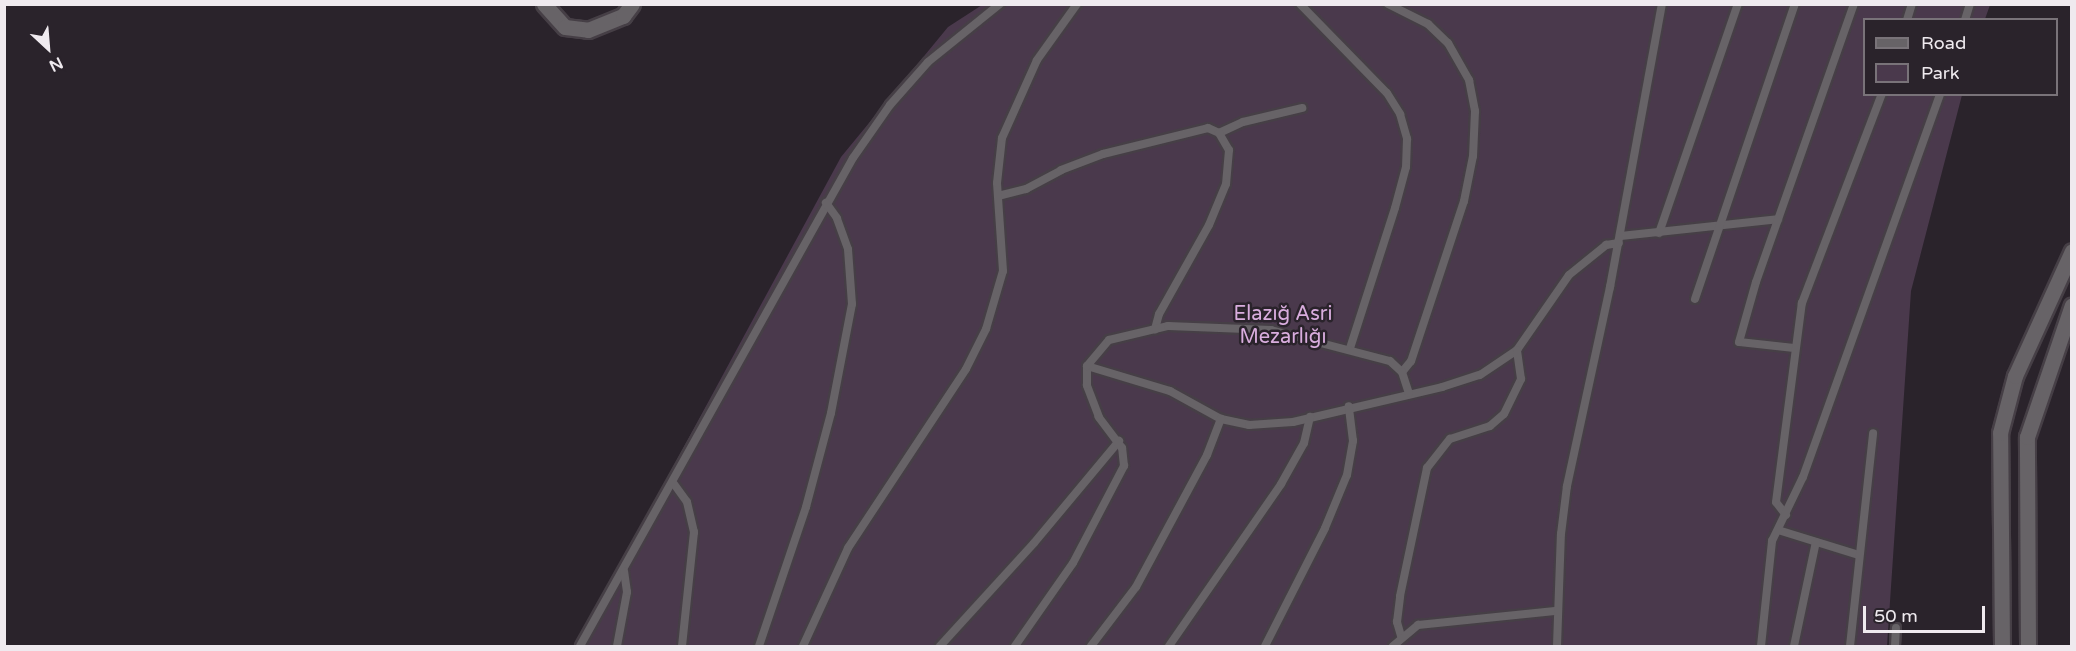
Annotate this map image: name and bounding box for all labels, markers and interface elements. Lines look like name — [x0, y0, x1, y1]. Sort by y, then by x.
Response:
north arrow — [18, 18, 78, 78]
legend — [1863, 18, 2058, 96]
text: Road — [1921, 32, 1966, 54]
text: N — [46, 52, 66, 76]
text: Park — [1921, 62, 1959, 84]
park label: Elazığ Asri Mezarlığı — [1234, 302, 1332, 349]
scale bar — [1866, 594, 1988, 632]
text: 50 m — [1874, 605, 1918, 627]

